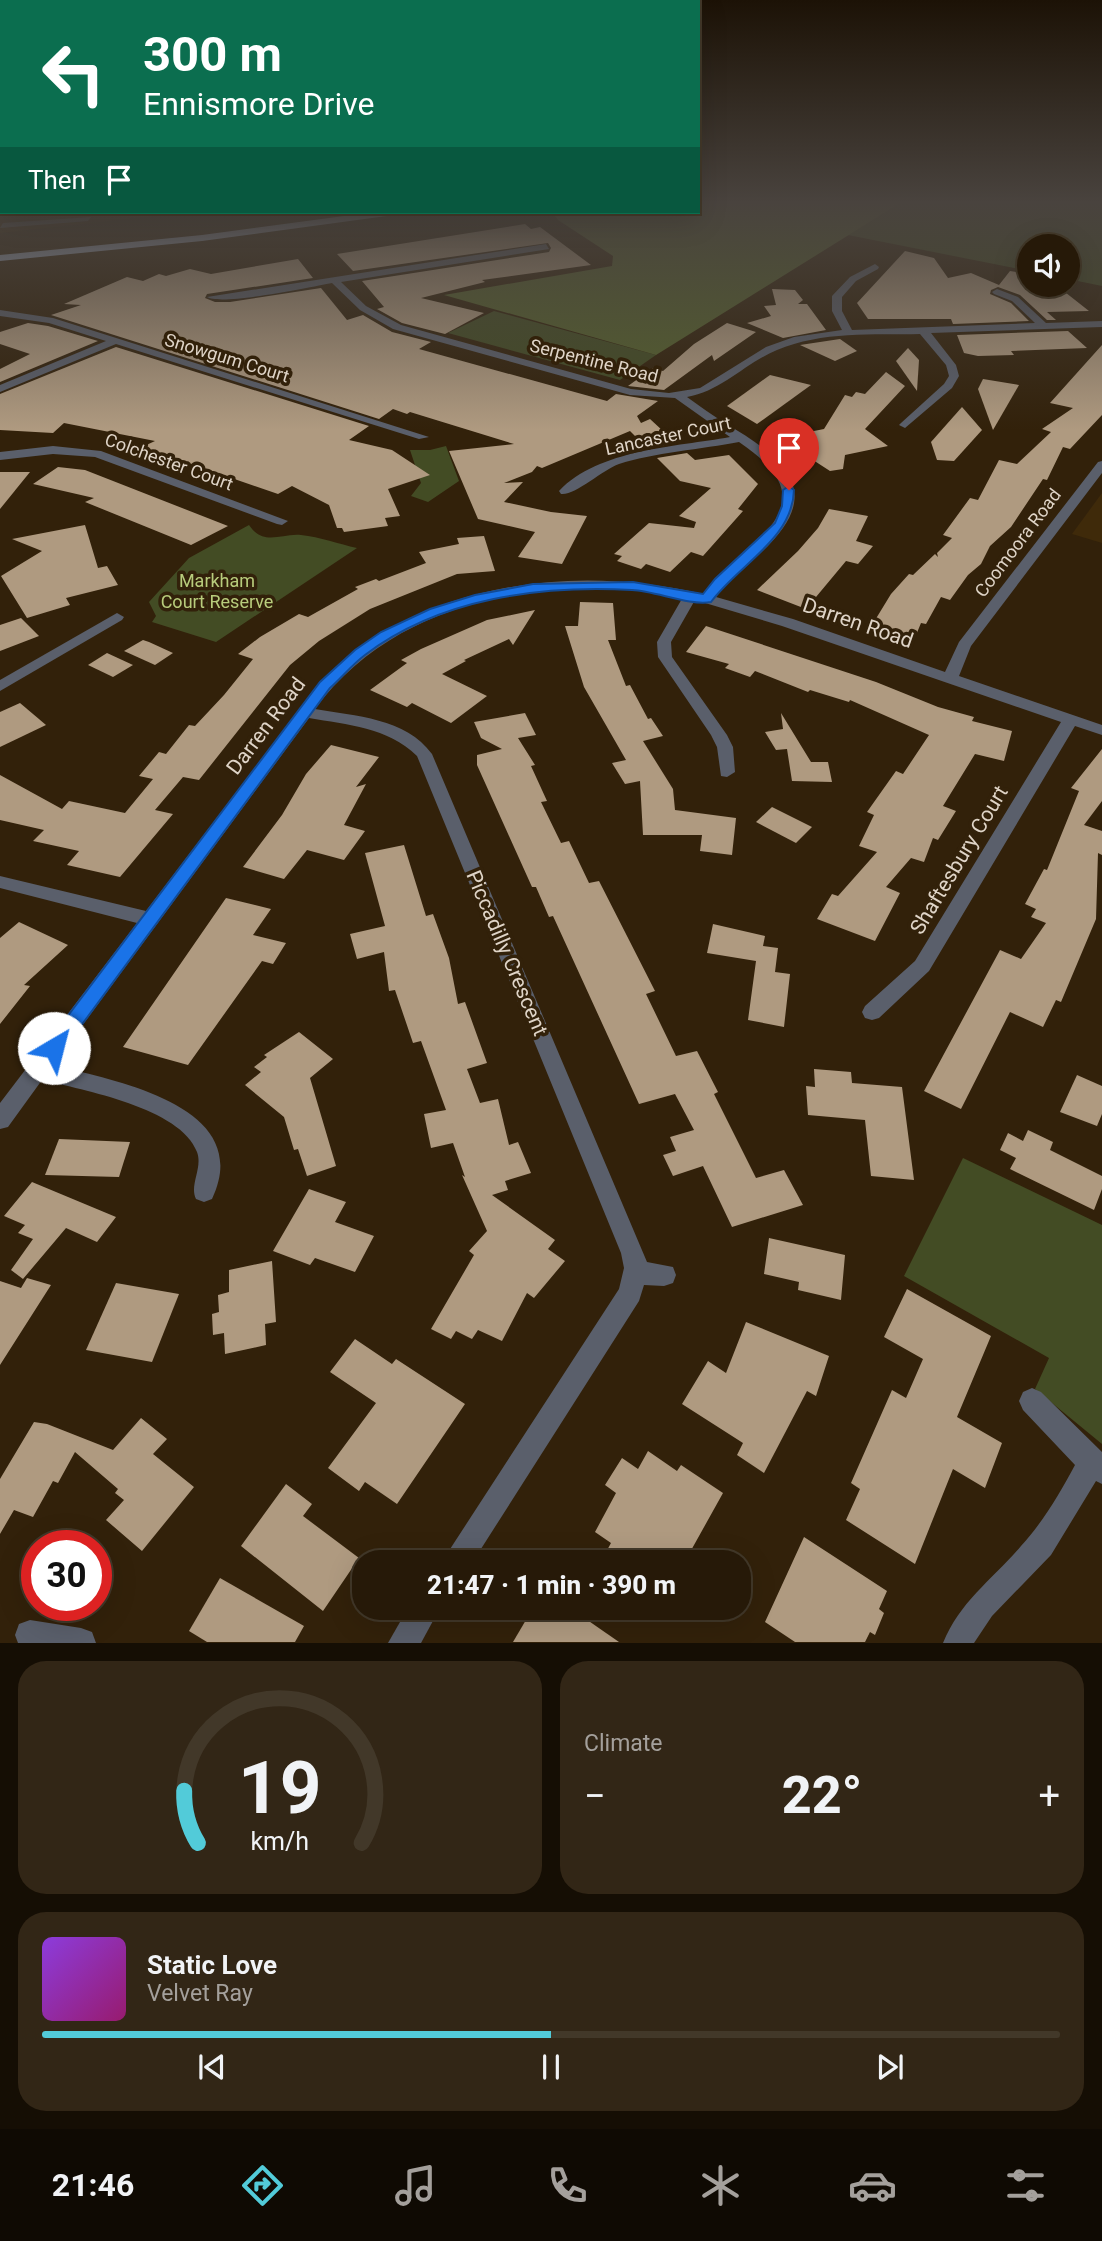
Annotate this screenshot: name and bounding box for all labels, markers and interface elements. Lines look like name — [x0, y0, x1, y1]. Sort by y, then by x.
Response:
text: 300 m — [143, 26, 282, 83]
icon: left — [28, 28, 119, 119]
text: Ennismore Drive — [143, 85, 374, 123]
icon: arrive — [100, 161, 138, 199]
text: Then — [28, 165, 86, 195]
map controls — [1017, 234, 1080, 297]
button: sound — [1017, 234, 1080, 297]
street label: Snowgum Court — [162, 329, 292, 386]
street label: Serpentine Road — [528, 334, 660, 387]
street label: Lancaster Court — [603, 412, 733, 459]
pin — [759, 418, 819, 490]
street label: Colchester Court — [102, 429, 236, 494]
icon: arrive — [770, 429, 808, 467]
street label: Coomoora Road — [970, 485, 1065, 601]
park label: Markham Court Reserve — [161, 570, 273, 612]
street label: Darren Road — [800, 593, 916, 653]
street label: Darren Road — [222, 673, 310, 779]
street label: Shaftesbury Court — [905, 781, 1013, 939]
street label: Piccadilly Crescent — [461, 867, 553, 1039]
position arrow — [17, 1011, 91, 1085]
speed limit sign: 30 — [21, 1530, 112, 1621]
text: 21:47 · 1 min · 390 m — [427, 1570, 676, 1600]
text: Climate — [584, 1730, 663, 1757]
text: 19 — [238, 1746, 322, 1832]
text: 22° — [782, 1765, 862, 1826]
text: − — [584, 1774, 606, 1818]
text: + — [1038, 1774, 1060, 1818]
text: km/h — [251, 1827, 309, 1856]
text: Static Love — [147, 1950, 277, 1980]
text: Velvet Ray — [147, 1980, 253, 2007]
icon: previous — [193, 2048, 231, 2086]
icon: pause — [532, 2048, 570, 2086]
icon: next — [871, 2048, 909, 2086]
icon: directions — [238, 2161, 287, 2210]
icon: music — [391, 2161, 440, 2210]
icon: phone — [543, 2161, 592, 2210]
icon: climate — [696, 2161, 745, 2210]
icon: car — [848, 2161, 897, 2210]
icon: filters — [1001, 2161, 1050, 2210]
text: 21:46 — [52, 2166, 134, 2204]

